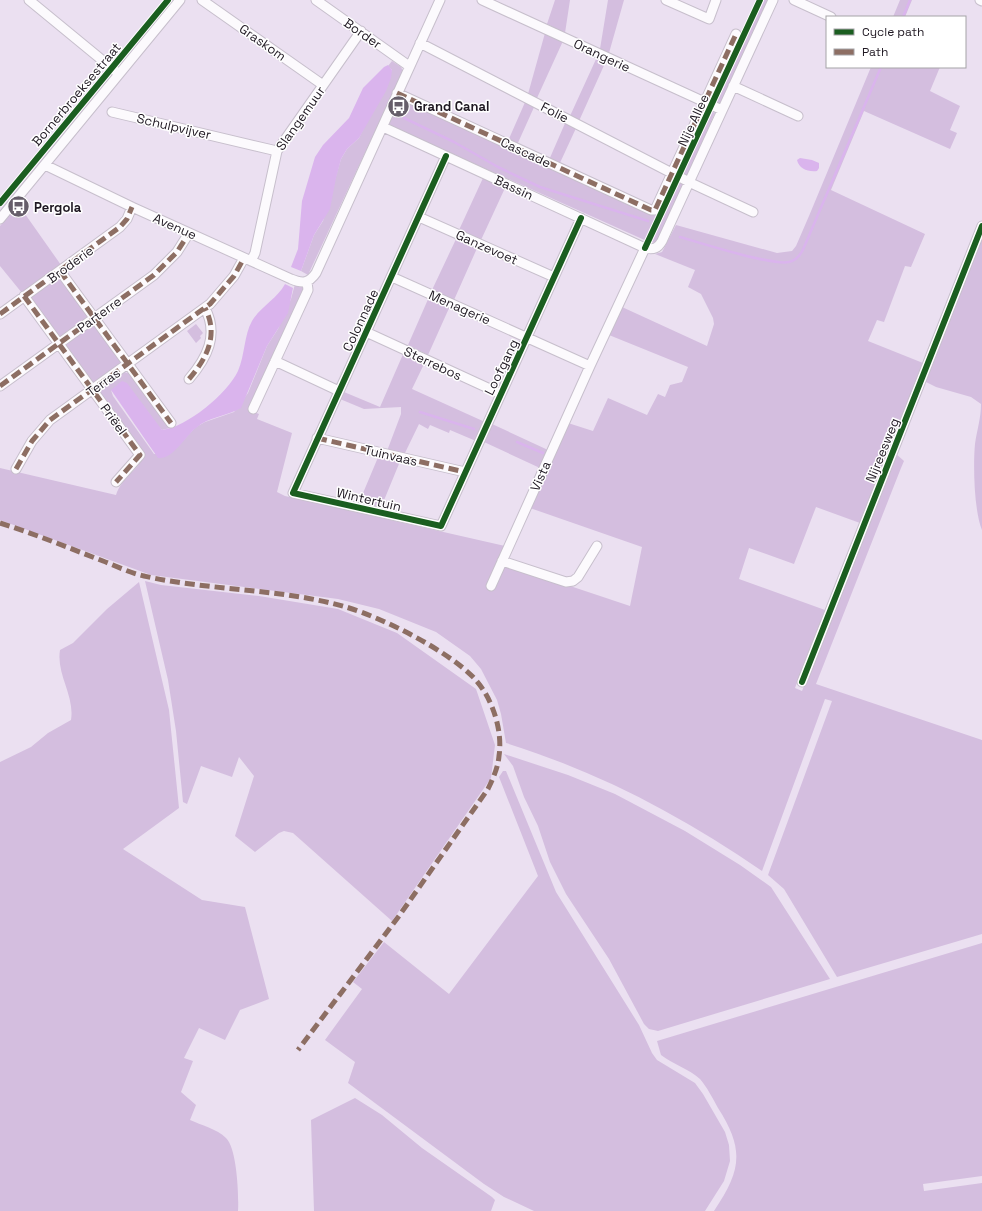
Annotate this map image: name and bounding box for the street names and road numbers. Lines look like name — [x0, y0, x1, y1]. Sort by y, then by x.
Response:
street label: Border — [341, 14, 385, 53]
street label: Graskom — [236, 20, 289, 65]
street label: Orangerie — [571, 35, 633, 76]
street label: Bornerbroeksestraat — [28, 39, 125, 150]
street label: Slangemuur — [272, 83, 329, 154]
street label: Nije Allee — [674, 91, 713, 149]
street label: Folie — [538, 98, 572, 127]
street label: Schulpvijver — [135, 110, 213, 143]
street label: Cascade — [498, 133, 554, 172]
street label: Bassin — [492, 171, 536, 204]
street label: Avenue — [150, 209, 199, 244]
street label: Ganzevoet — [453, 226, 520, 269]
street label: Broderie — [44, 242, 97, 287]
street label: Colonnade — [339, 286, 382, 354]
street label: Menagerie — [426, 286, 493, 329]
street label: Parterre — [74, 293, 125, 336]
street label: Loofgang — [481, 336, 522, 398]
street label: Sterrebos — [401, 343, 465, 384]
street label: Terras — [83, 364, 124, 400]
street label: Priëel — [97, 400, 131, 438]
street label: Nijreesweg — [862, 415, 903, 485]
street label: Tuinvaas — [363, 441, 419, 470]
street label: Vista — [526, 458, 555, 494]
street label: Wintertuin — [335, 484, 403, 515]

